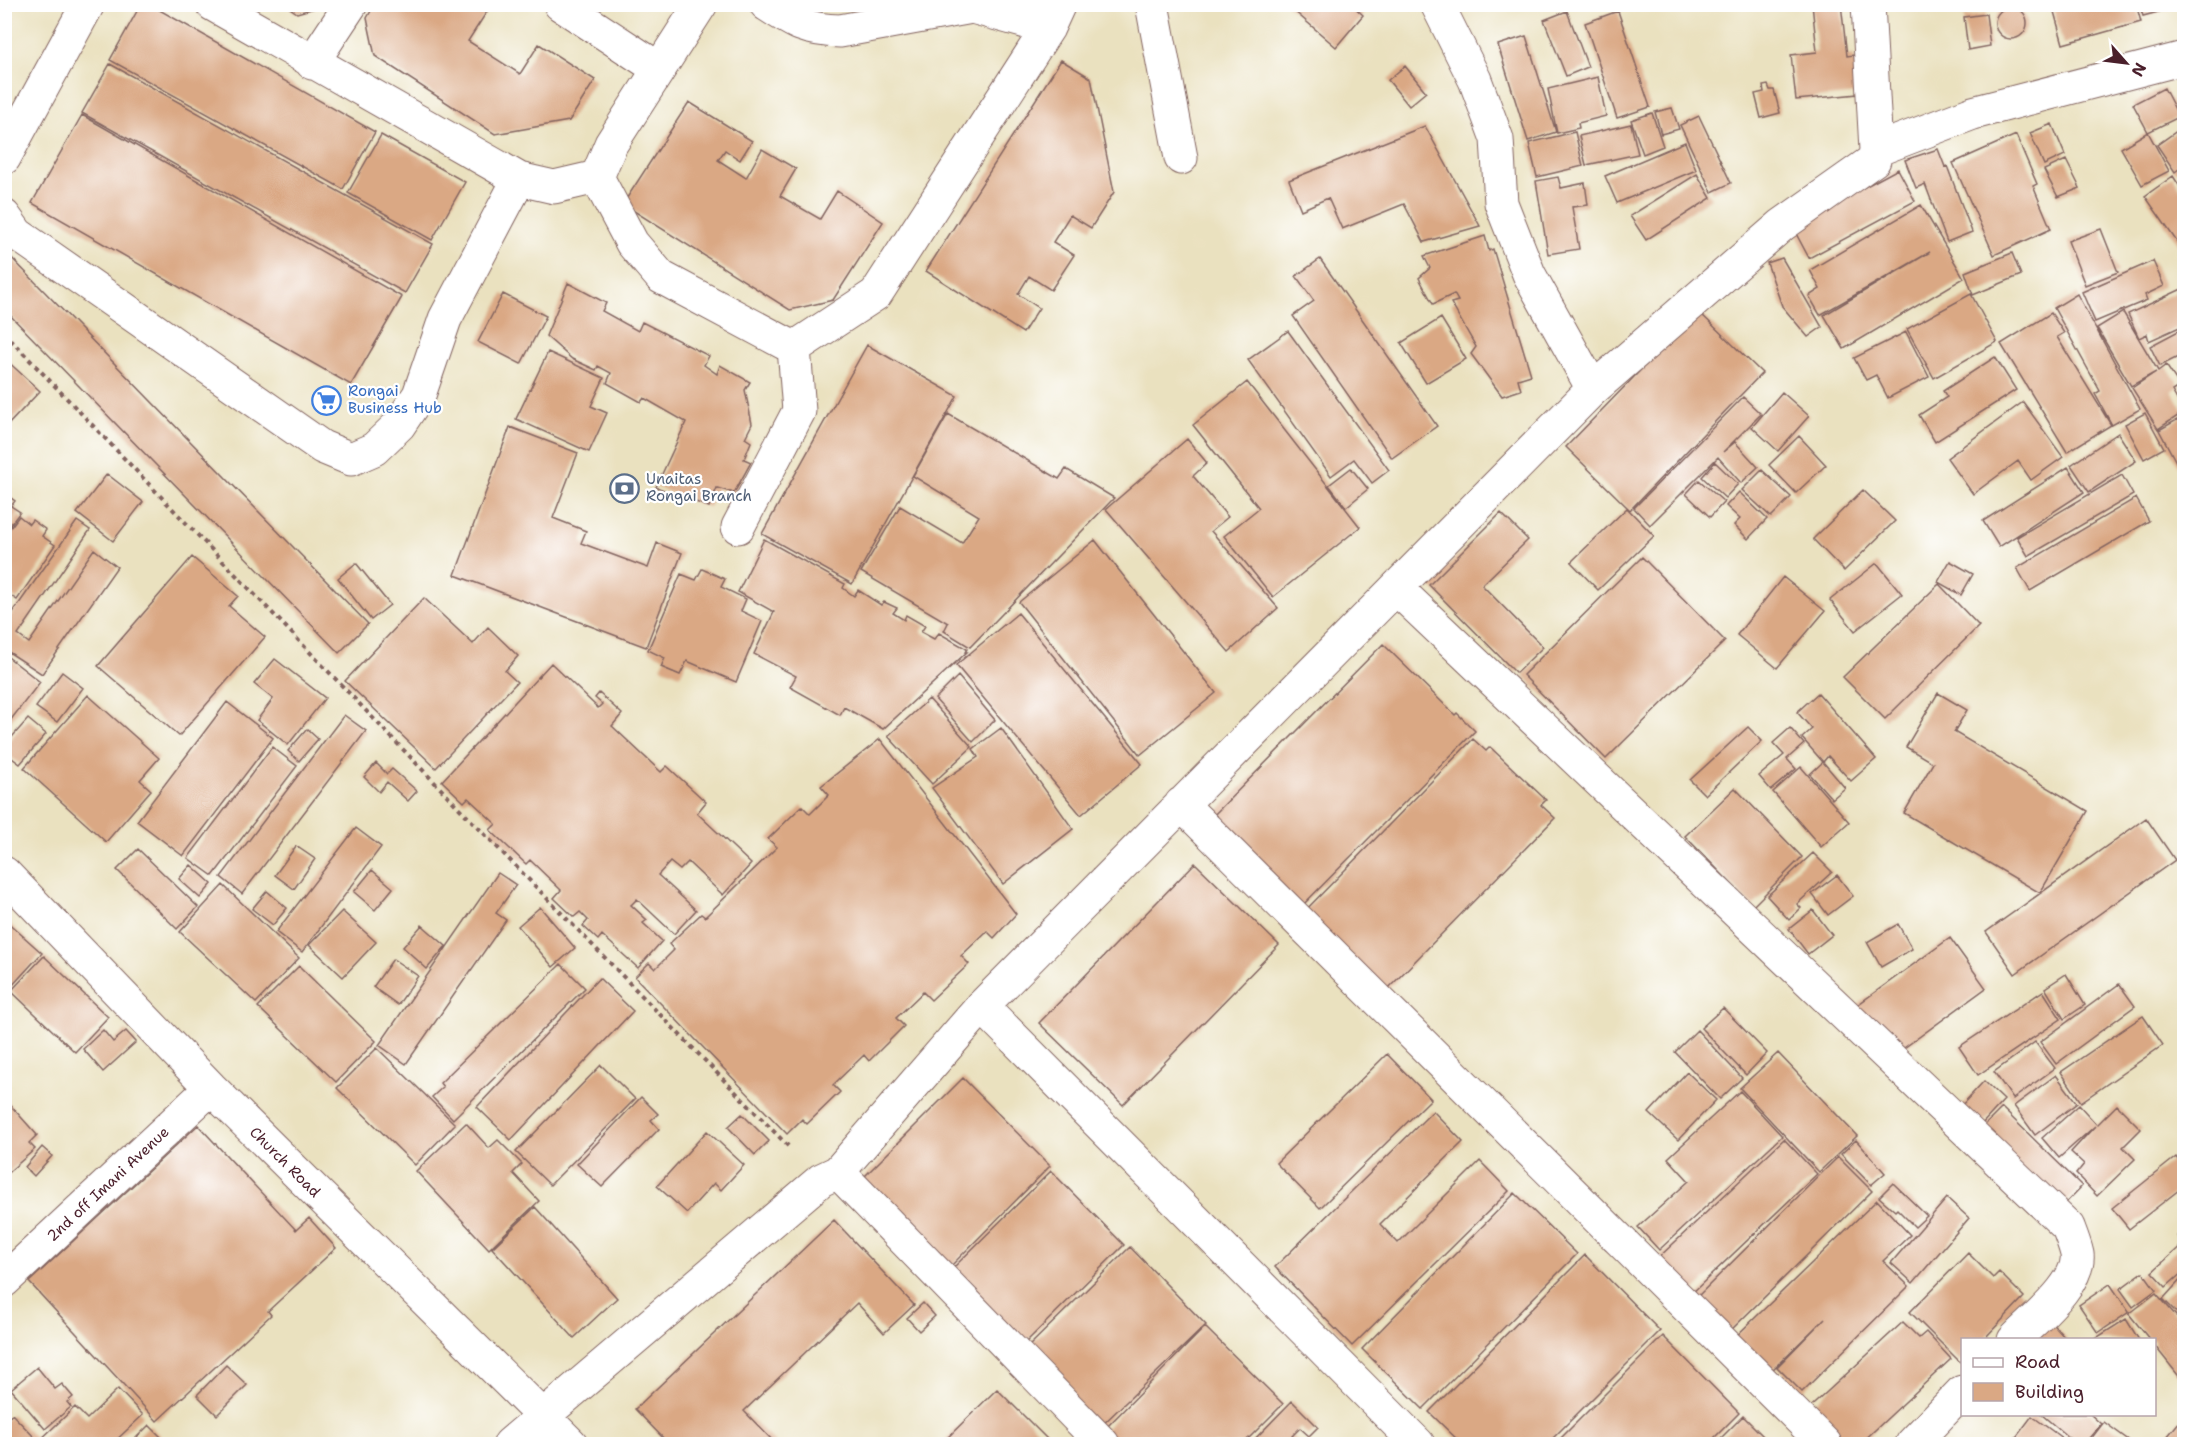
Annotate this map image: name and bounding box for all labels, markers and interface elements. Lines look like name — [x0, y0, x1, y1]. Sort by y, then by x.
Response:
north arrow — [2096, 33, 2156, 93]
text: N — [2127, 59, 2151, 80]
place label: Rongai Business Hub — [348, 381, 442, 418]
supermarket icon: Rongai Business Hub — [311, 384, 343, 416]
place label: Unaitas Rongai Branch — [646, 469, 752, 506]
bank icon: Unaitas Rongai Branch — [609, 472, 641, 504]
street label: 2nd off Imani Avenue — [43, 1122, 173, 1246]
street label: Church Road — [245, 1122, 325, 1202]
legend — [1961, 1338, 2156, 1416]
text: Road — [2015, 1350, 2060, 1374]
text: Building — [2015, 1380, 2084, 1404]

